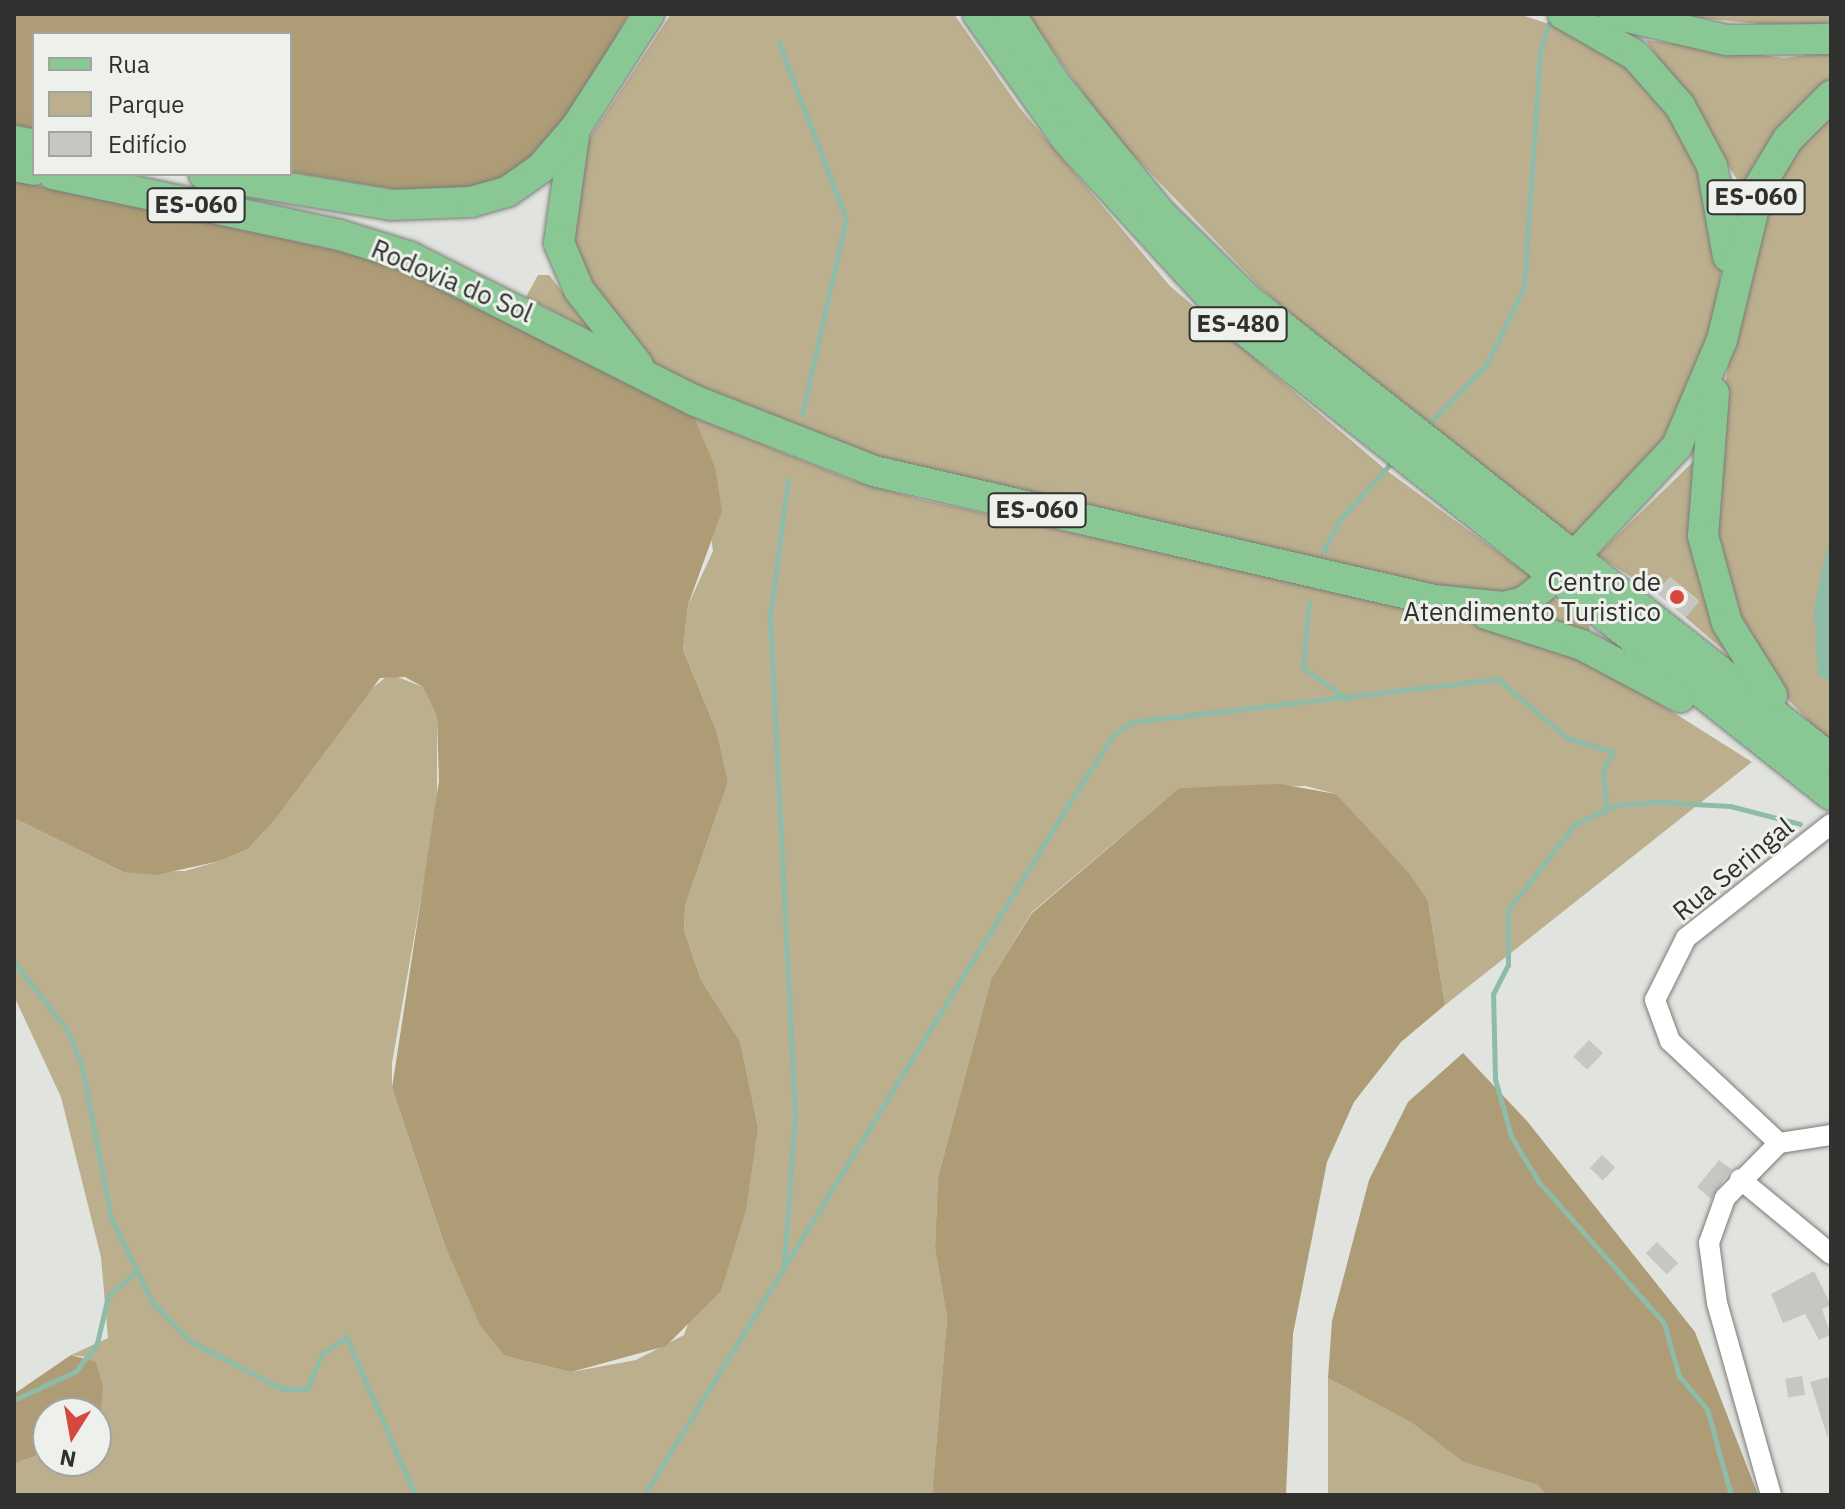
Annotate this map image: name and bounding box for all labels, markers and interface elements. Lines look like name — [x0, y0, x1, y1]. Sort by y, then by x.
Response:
legend — [32, 32, 292, 176]
text: Rua — [108, 48, 150, 80]
text: Parque — [108, 88, 185, 120]
text: Edifício — [108, 128, 187, 160]
road number: ES-060 — [1706, 177, 1806, 217]
road number: ES-060 — [146, 185, 246, 225]
street label: Rodovia do Sol — [367, 233, 537, 329]
road number: ES-480 — [1188, 304, 1288, 344]
road number: ES-060 — [987, 490, 1087, 530]
place label: Centro de Atendimento Turistico — [1403, 566, 1661, 628]
marker: Centro de Atendimento Turistico — [1668, 588, 1686, 606]
street label: Rua Seringal — [1666, 811, 1800, 927]
north arrow — [32, 1397, 112, 1477]
text: N — [57, 1443, 78, 1475]

